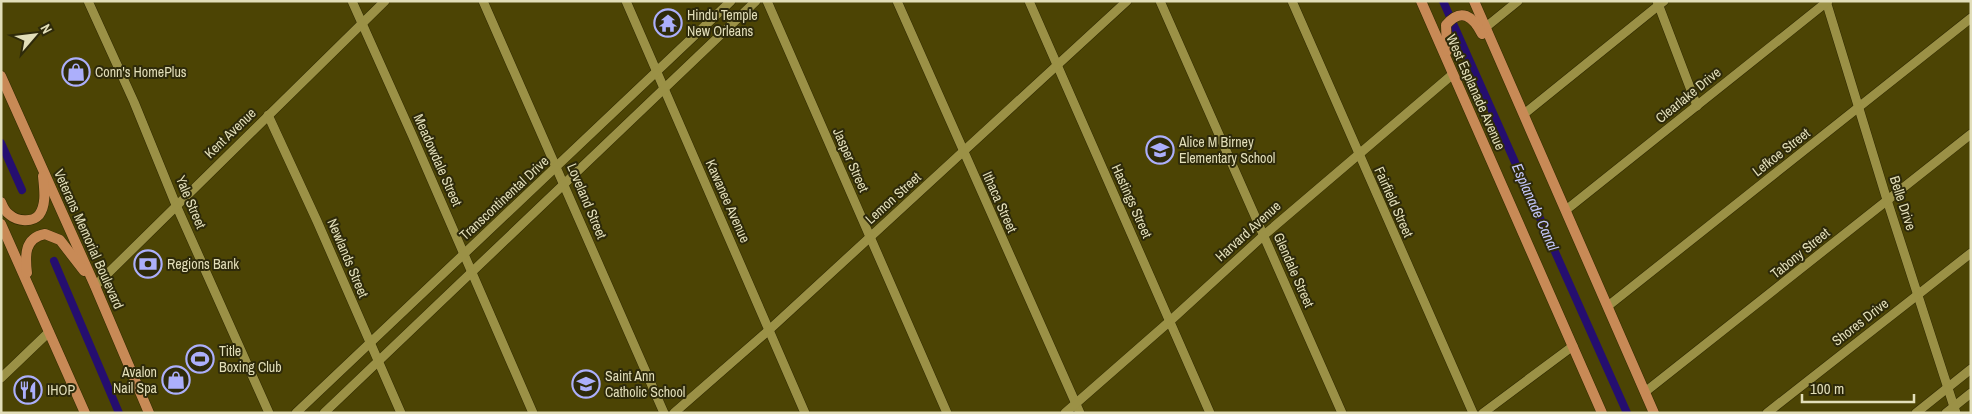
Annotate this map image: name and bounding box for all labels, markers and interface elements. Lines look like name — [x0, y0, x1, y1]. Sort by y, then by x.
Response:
place label: Hindu Temple New Orleans — [687, 6, 758, 40]
temple icon: Hindu Temple New Orleans — [653, 8, 683, 38]
north arrow — [10, 10, 60, 60]
text: N — [37, 21, 56, 37]
street label: West Esplanade Avenue — [1442, 31, 1510, 153]
shop icon: Conn's HomePlus — [61, 57, 91, 87]
place label: Conn's HomePlus — [95, 63, 187, 81]
street label: Clearlake Drive — [1652, 63, 1724, 127]
street label: Kent Avenue — [200, 104, 260, 162]
street label: Meadowdale Street — [410, 111, 466, 209]
street label: Lefkoe Street — [1749, 124, 1813, 180]
street label: Jasper Street — [829, 125, 873, 195]
place label: Alice M Birney Elementary School — [1178, 133, 1275, 167]
school or university icon: Alice M Birney Elementary School — [1145, 135, 1175, 165]
street label: Transcontinental Drive — [456, 152, 552, 244]
street label: Kawanee Avenue — [702, 157, 754, 245]
street label: Loveland Street — [563, 160, 611, 242]
water label: Esplanade Canal — [1507, 160, 1564, 254]
street label: Hastings Street — [1108, 161, 1156, 241]
street label: Fairfield Street — [1370, 164, 1418, 240]
street label: Veterans Memorial Boulevard — [50, 166, 128, 312]
street label: Lemon Street — [861, 168, 925, 228]
street label: Ithaca Street — [979, 169, 1021, 235]
street label: Yale Street — [172, 173, 210, 231]
street label: Belle Drive — [1886, 174, 1920, 232]
street label: Harvard Avenue — [1211, 197, 1285, 265]
street label: Newlands Street — [323, 216, 373, 300]
street label: Tabony Street — [1767, 224, 1833, 282]
street label: Glendale Street — [1270, 230, 1318, 310]
bank icon: Regions Bank — [133, 249, 163, 279]
place label: Regions Bank — [167, 255, 239, 273]
street label: Shores Drive — [1828, 294, 1892, 350]
place label: Title Boxing Club — [219, 342, 282, 376]
sports icon: Title Boxing Club — [185, 344, 215, 374]
place label: Avalon Nail Spa — [113, 363, 158, 397]
shop icon: Avalon Nail Spa — [161, 365, 191, 395]
place label: Saint Ann Catholic School — [605, 367, 685, 401]
school or university icon: Saint Ann Catholic School — [571, 369, 601, 399]
scale bar — [1802, 372, 1914, 404]
restaurant icon: IHOP — [13, 375, 43, 405]
text: 100 m — [1810, 378, 1844, 399]
place label: IHOP — [47, 381, 75, 399]

